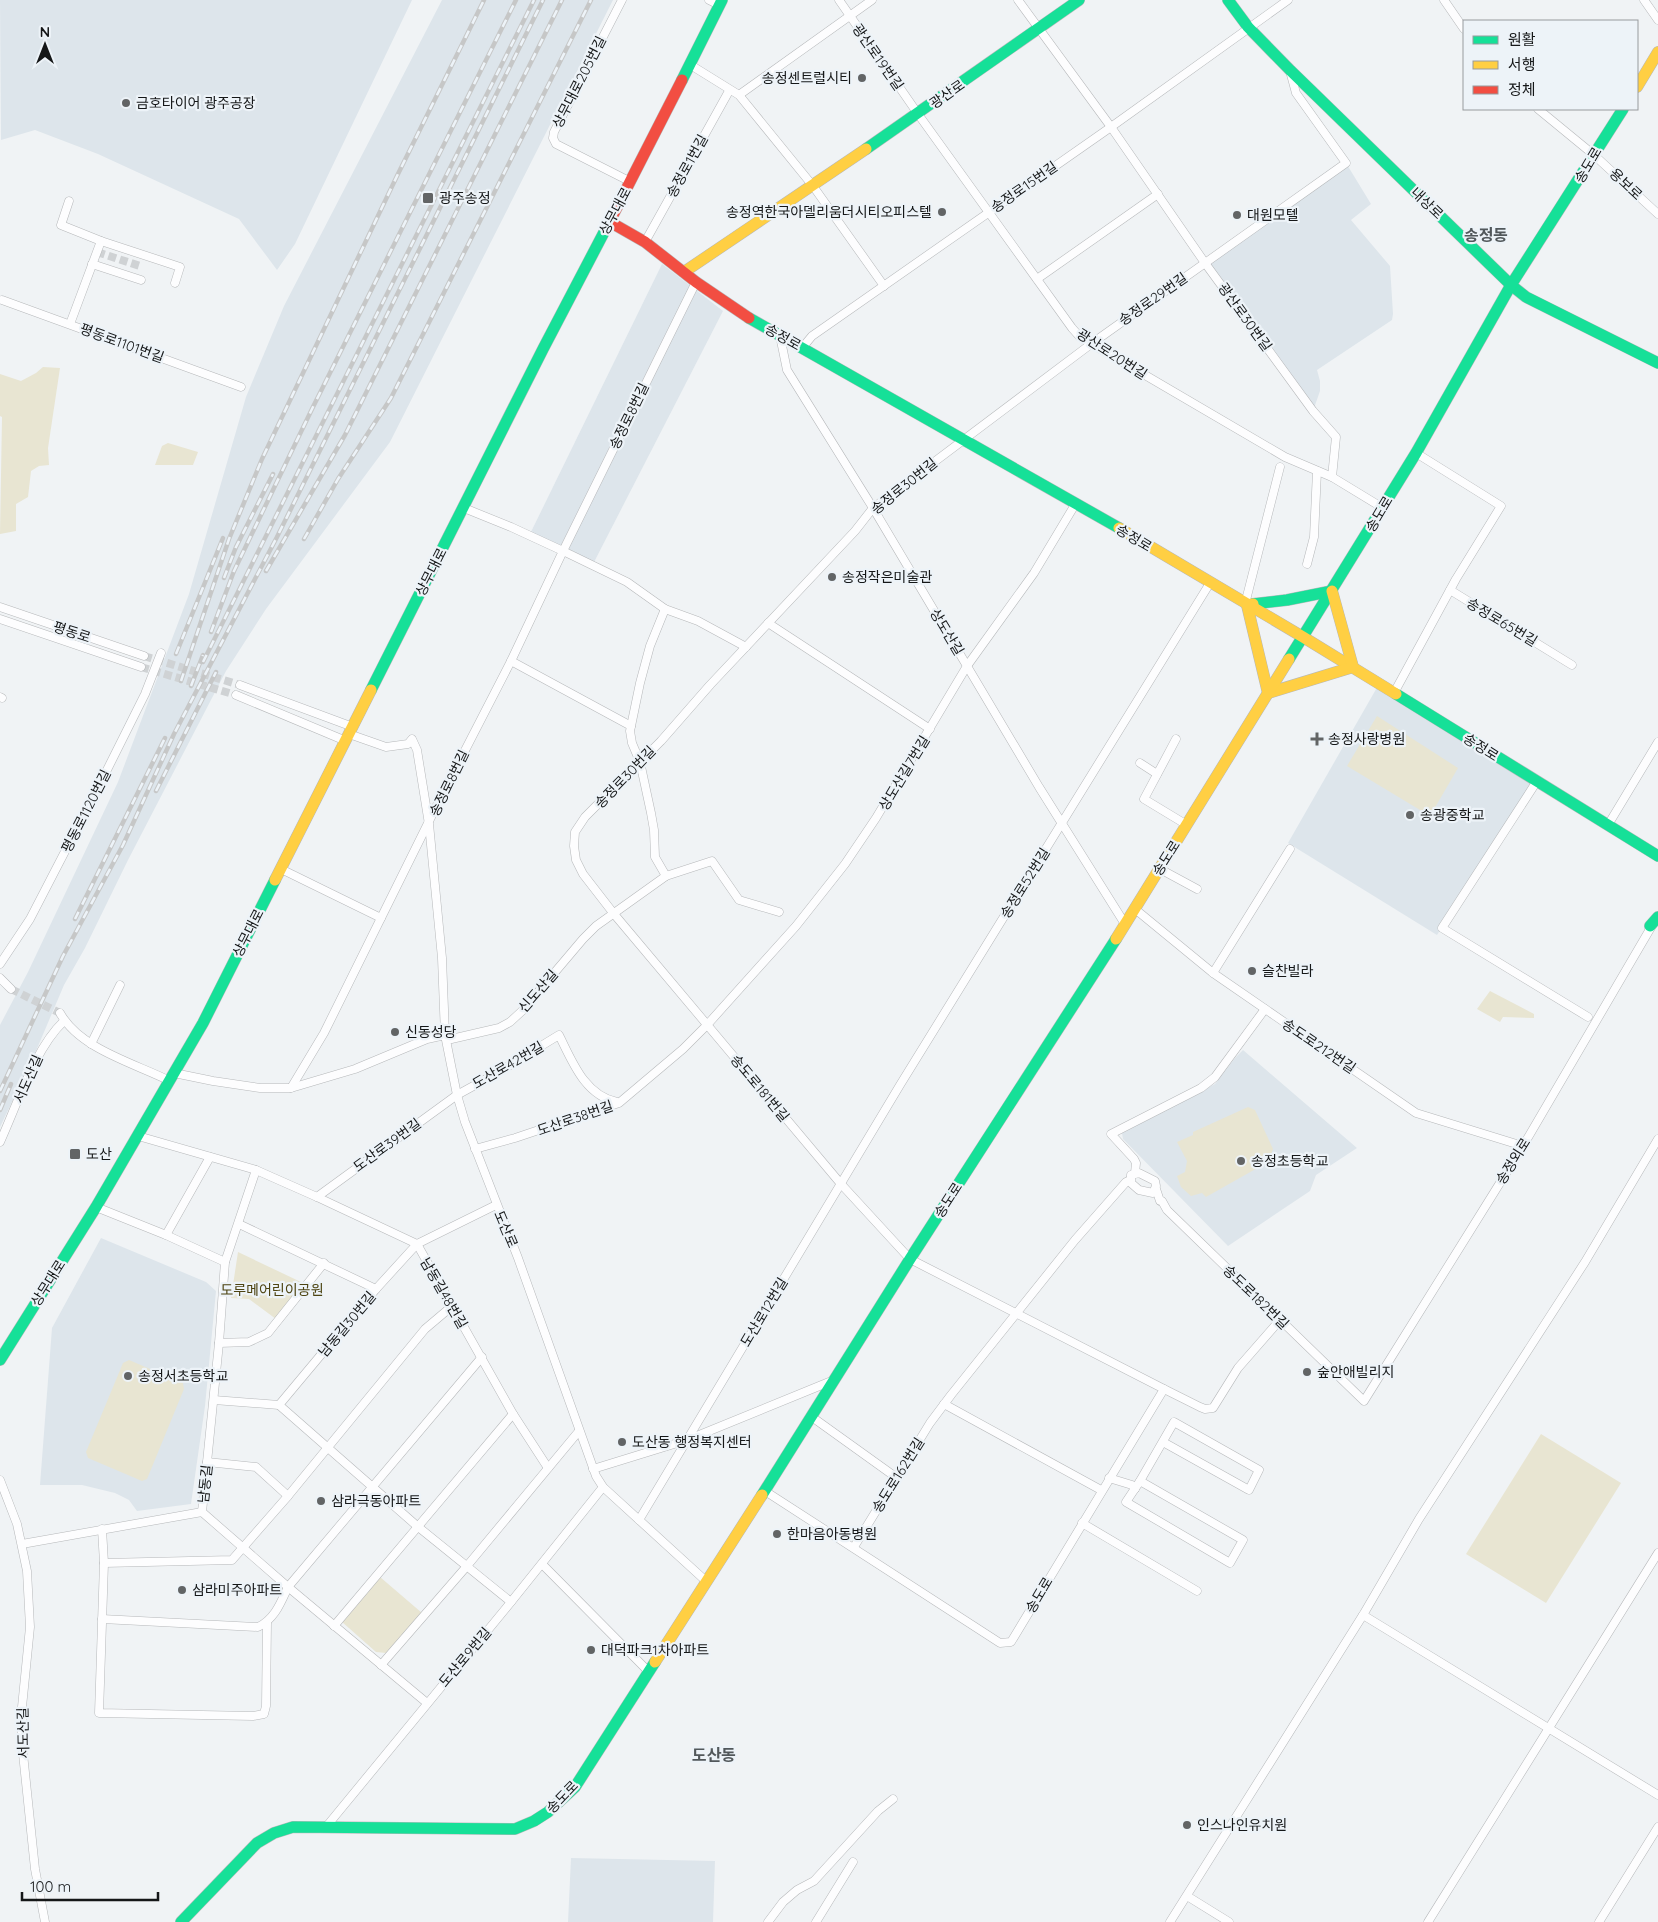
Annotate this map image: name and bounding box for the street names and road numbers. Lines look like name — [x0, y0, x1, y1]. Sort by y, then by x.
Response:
street label: 광산로19번길 — [848, 20, 908, 94]
street label: 상무대로205번길 — [548, 33, 610, 131]
street label: 광산로 — [926, 75, 968, 112]
street label: 송정로1번길 — [662, 131, 712, 201]
street label: 송도로 — [1570, 144, 1606, 186]
street label: 송정로15번길 — [987, 157, 1061, 217]
street label: 용보로 — [1606, 164, 1646, 204]
street label: 내상로 — [1407, 183, 1447, 223]
street label: 상무대로 — [595, 184, 635, 238]
street label: 송정로29번길 — [1115, 269, 1191, 329]
street label: 광산로30번길 — [1214, 279, 1276, 355]
street label: 평동로1101번길 — [77, 319, 167, 367]
street label: 송정로 — [762, 320, 804, 354]
street label: 광산로20번길 — [1073, 325, 1151, 383]
street label: 송정로8번길 — [605, 380, 653, 452]
street label: 송정로30번길 — [867, 454, 941, 518]
street label: 송도로 — [1361, 493, 1397, 535]
street label: 송정로 — [1113, 520, 1155, 556]
street label: 상무대로 — [411, 545, 451, 599]
street label: 송정로65번길 — [1463, 594, 1541, 650]
street label: 상도산길 — [926, 605, 968, 659]
street label: 평동로 — [51, 617, 93, 647]
street label: 송정로 — [1460, 729, 1502, 765]
street label: 상도산길7번길 — [875, 732, 933, 814]
street label: 송정로30번길 — [591, 742, 659, 812]
street label: 송정로8번길 — [425, 747, 473, 819]
street label: 평동로1120번길 — [57, 766, 115, 856]
street label: 송도로 — [1148, 837, 1184, 879]
street label: 송정로52번길 — [996, 844, 1054, 922]
street label: 상무대로 — [228, 906, 268, 960]
street label: 신도산길 — [514, 966, 562, 1016]
street label: 송도로212번길 — [1279, 1015, 1359, 1077]
street label: 도산로42번길 — [469, 1037, 547, 1093]
street label: 송도로181번길 — [727, 1051, 793, 1125]
street label: 서도산길 — [9, 1052, 47, 1106]
street label: 도산로38번길 — [535, 1097, 615, 1139]
street label: 도산로39번길 — [350, 1114, 424, 1176]
street label: 송정외로 — [1492, 1134, 1534, 1188]
street label: 송도로 — [930, 1179, 966, 1221]
street label: 도산로 — [490, 1208, 522, 1250]
street label: 남동길48번길 — [416, 1254, 472, 1332]
street label: 상무대로 — [27, 1256, 69, 1310]
street label: 송도로182번길 — [1219, 1261, 1293, 1333]
street label: 도산로12번길 — [736, 1274, 792, 1350]
street label: 남동길30번길 — [314, 1288, 380, 1360]
street label: 송도로162번길 — [868, 1434, 928, 1516]
street label: 남동길 — [194, 1464, 216, 1504]
street label: 송도로 — [1021, 1574, 1057, 1616]
street label: 도산로9번길 — [435, 1624, 495, 1690]
street label: 서도산길 — [14, 1707, 32, 1759]
street label: 송도로 — [542, 1777, 582, 1817]

